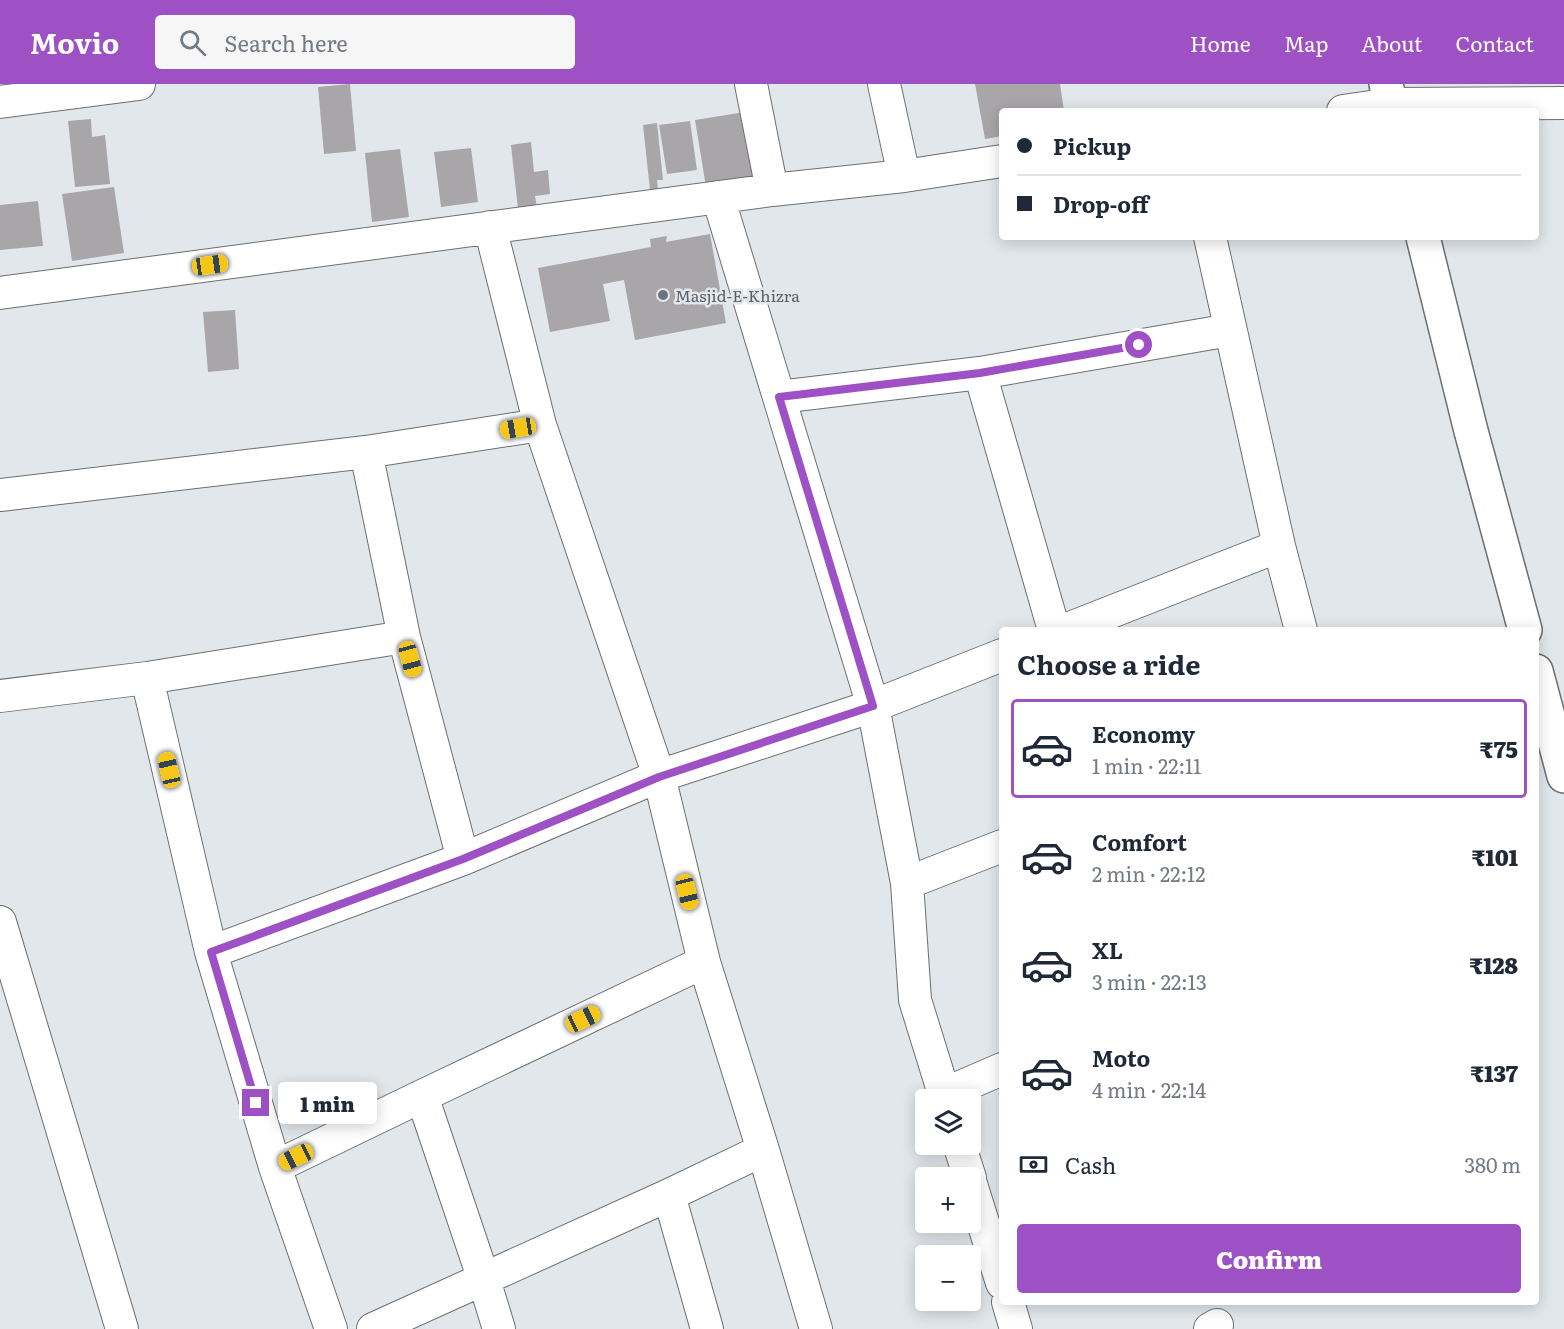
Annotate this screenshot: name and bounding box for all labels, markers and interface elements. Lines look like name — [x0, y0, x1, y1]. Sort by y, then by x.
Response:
search box — [155, 15, 575, 69]
text: Movio — [30, 21, 119, 63]
icon: search — [176, 26, 209, 59]
text: Search here — [224, 26, 348, 59]
text: Home — [1190, 27, 1251, 58]
text: Map — [1284, 27, 1328, 58]
text: About — [1361, 27, 1423, 58]
text: Contact — [1456, 27, 1534, 58]
text: Pickup — [1053, 129, 1131, 162]
text: Drop-off — [1053, 187, 1149, 220]
car — [191, 254, 229, 276]
place label: Masjid-E-Khizra — [675, 283, 800, 307]
marker: Masjid-E-Khizra — [656, 288, 670, 302]
route start — [1125, 331, 1152, 358]
car — [499, 416, 537, 440]
car — [397, 639, 423, 679]
text: Choose a ride — [1017, 643, 1200, 683]
text: Economy — [1092, 717, 1195, 750]
icon: car — [1020, 722, 1074, 776]
text: ₹75 — [1480, 732, 1518, 765]
car — [156, 750, 182, 790]
text: 1 min · 22:11 — [1092, 750, 1201, 780]
text: Comfort — [1092, 825, 1187, 858]
icon: car — [1020, 830, 1074, 884]
text: ₹101 — [1472, 840, 1518, 873]
text: 2 min · 22:12 — [1092, 858, 1205, 888]
car — [674, 872, 700, 912]
text: XL — [1092, 933, 1123, 966]
icon: car — [1020, 938, 1074, 992]
text: ₹128 — [1469, 948, 1518, 981]
text: 3 min · 22:13 — [1092, 966, 1207, 996]
car — [563, 1003, 603, 1035]
text: Moto — [1092, 1041, 1150, 1074]
icon: car — [1020, 1046, 1074, 1100]
text: ₹137 — [1470, 1056, 1518, 1089]
text: 4 min · 22:14 — [1092, 1074, 1206, 1104]
callout: 1 min — [277, 1082, 376, 1124]
text: 1 min — [300, 1088, 355, 1118]
route end — [242, 1089, 269, 1116]
map controls — [915, 1089, 981, 1311]
button: layers — [915, 1089, 981, 1155]
car — [276, 1141, 316, 1173]
icon: cash — [1017, 1148, 1050, 1181]
text: Cash — [1065, 1148, 1116, 1181]
text: 380 m — [1464, 1149, 1521, 1179]
button: + — [915, 1167, 981, 1233]
button: Confirm — [1017, 1224, 1521, 1293]
button: − — [915, 1245, 981, 1311]

